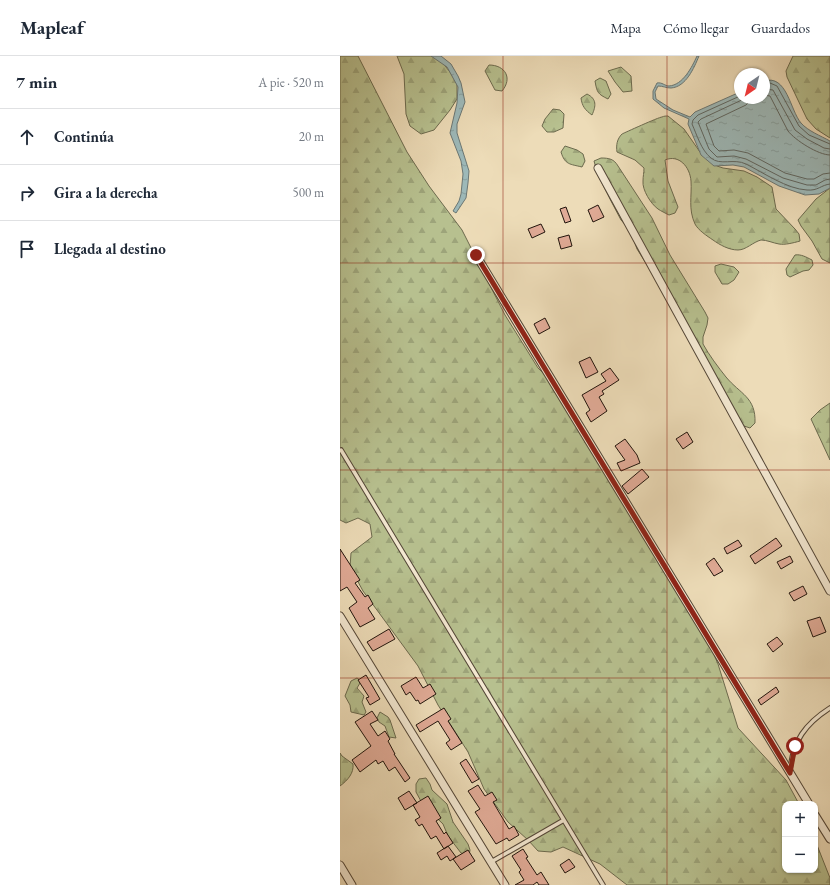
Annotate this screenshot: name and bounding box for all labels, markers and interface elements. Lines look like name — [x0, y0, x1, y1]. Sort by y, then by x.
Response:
text: Mapleaf — [20, 15, 84, 40]
text: Mapa — [610, 19, 641, 37]
text: Cómo llegar — [663, 19, 729, 37]
text: Guardados — [751, 19, 810, 37]
north arrow — [734, 68, 770, 104]
text: 7 min — [16, 71, 57, 93]
text: A pie · 520 m — [258, 74, 324, 91]
icon: ahead — [16, 126, 38, 148]
text: Continúa — [54, 127, 114, 146]
text: 20 m — [299, 128, 324, 145]
icon: right — [16, 182, 38, 204]
text: Gira a la derecha — [54, 183, 158, 202]
text: 500 m — [293, 184, 324, 201]
icon: arrive — [16, 238, 38, 260]
text: Llegada al destino — [54, 239, 166, 258]
route end — [467, 246, 485, 264]
route start — [786, 737, 804, 755]
map controls — [782, 801, 818, 873]
button: + — [782, 801, 818, 837]
button: − — [782, 837, 818, 873]

